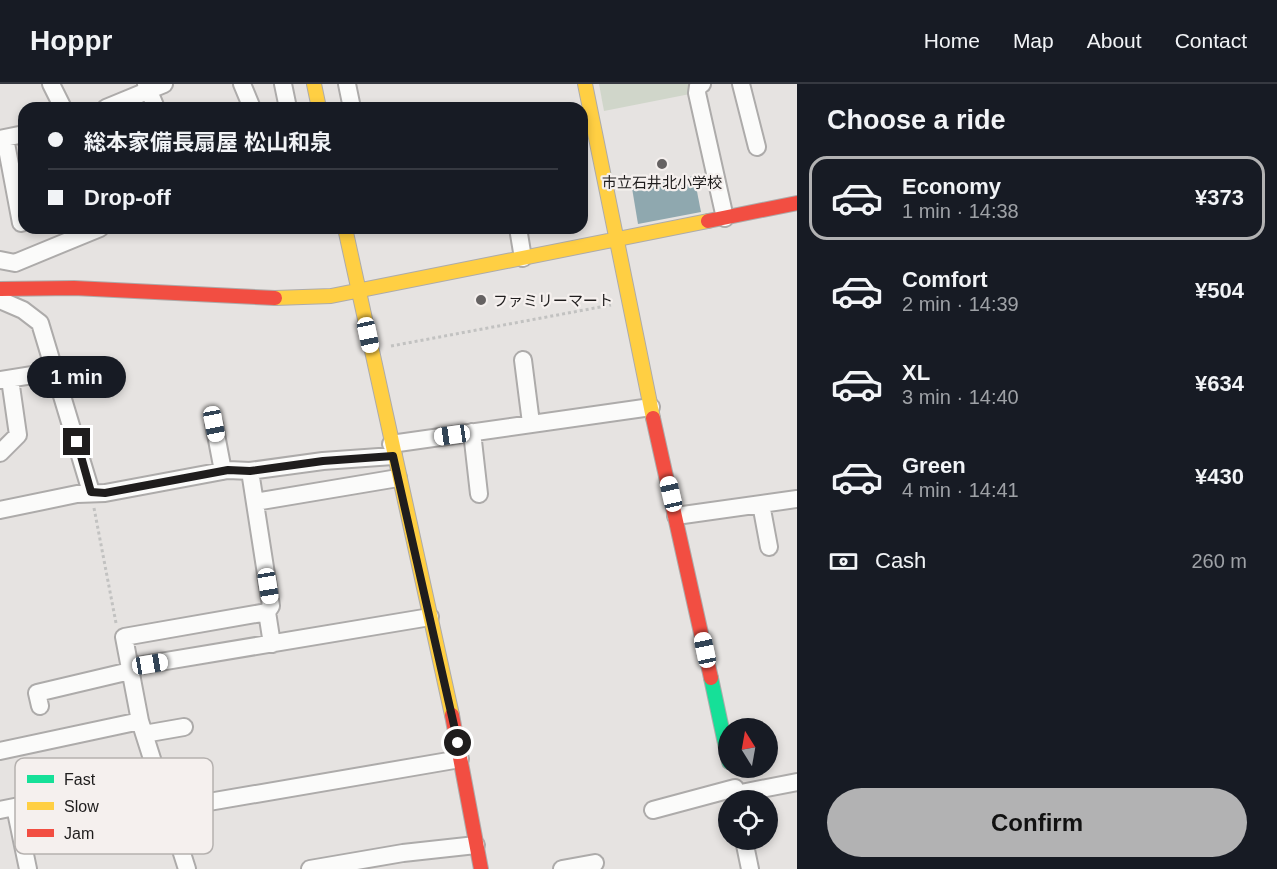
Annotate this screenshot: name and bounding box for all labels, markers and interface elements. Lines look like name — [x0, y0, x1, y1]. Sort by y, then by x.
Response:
text: Hoppr — [30, 25, 112, 56]
text: Home — [924, 29, 980, 52]
text: Map — [1013, 29, 1054, 52]
text: About — [1087, 29, 1142, 52]
text: Contact — [1175, 29, 1247, 52]
text: Choose a ride — [827, 105, 1006, 135]
text: 総本家備長扇屋 松山和泉 — [84, 130, 332, 155]
marker: 市立石井北小学校 — [655, 157, 669, 171]
icon: car — [830, 171, 884, 225]
place label: 市立石井北小学校 — [602, 174, 722, 191]
text: Economy — [902, 174, 1001, 199]
text: Drop-off — [84, 185, 171, 210]
text: ¥373 — [1195, 185, 1244, 210]
text: 1 min · 14:38 — [902, 200, 1019, 222]
icon: car — [830, 264, 884, 318]
text: Comfort — [902, 267, 988, 292]
text: ¥504 — [1195, 278, 1244, 303]
place label: ファミリーマート — [493, 292, 613, 309]
marker: ファミリーマート — [474, 293, 488, 307]
text: 2 min · 14:39 — [902, 293, 1019, 315]
car — [355, 316, 381, 354]
callout: 1 min — [28, 355, 127, 397]
icon: car — [830, 357, 884, 411]
text: XL — [902, 360, 930, 385]
text: 1 min — [50, 366, 103, 388]
text: ¥634 — [1195, 371, 1244, 396]
text: 3 min · 14:40 — [902, 386, 1019, 408]
car — [202, 405, 226, 443]
car — [433, 424, 471, 446]
route end — [63, 428, 90, 455]
icon: car — [830, 450, 884, 504]
text: Green — [902, 453, 966, 478]
text: ¥430 — [1195, 464, 1244, 489]
car — [658, 474, 684, 514]
text: 4 min · 14:41 — [902, 479, 1019, 501]
icon: cash — [827, 545, 860, 578]
text: Cash — [875, 548, 926, 573]
text: 260 m — [1191, 550, 1247, 572]
car — [256, 567, 280, 605]
car — [692, 631, 718, 669]
car — [131, 652, 169, 676]
north arrow — [718, 718, 778, 778]
map controls — [718, 718, 778, 850]
route start — [444, 729, 471, 756]
legend — [15, 758, 213, 854]
text: Fast — [64, 771, 96, 788]
button: Confirm — [827, 788, 1247, 857]
button: locate — [718, 790, 778, 850]
text: Slow — [64, 798, 99, 815]
text: Jam — [64, 825, 94, 842]

